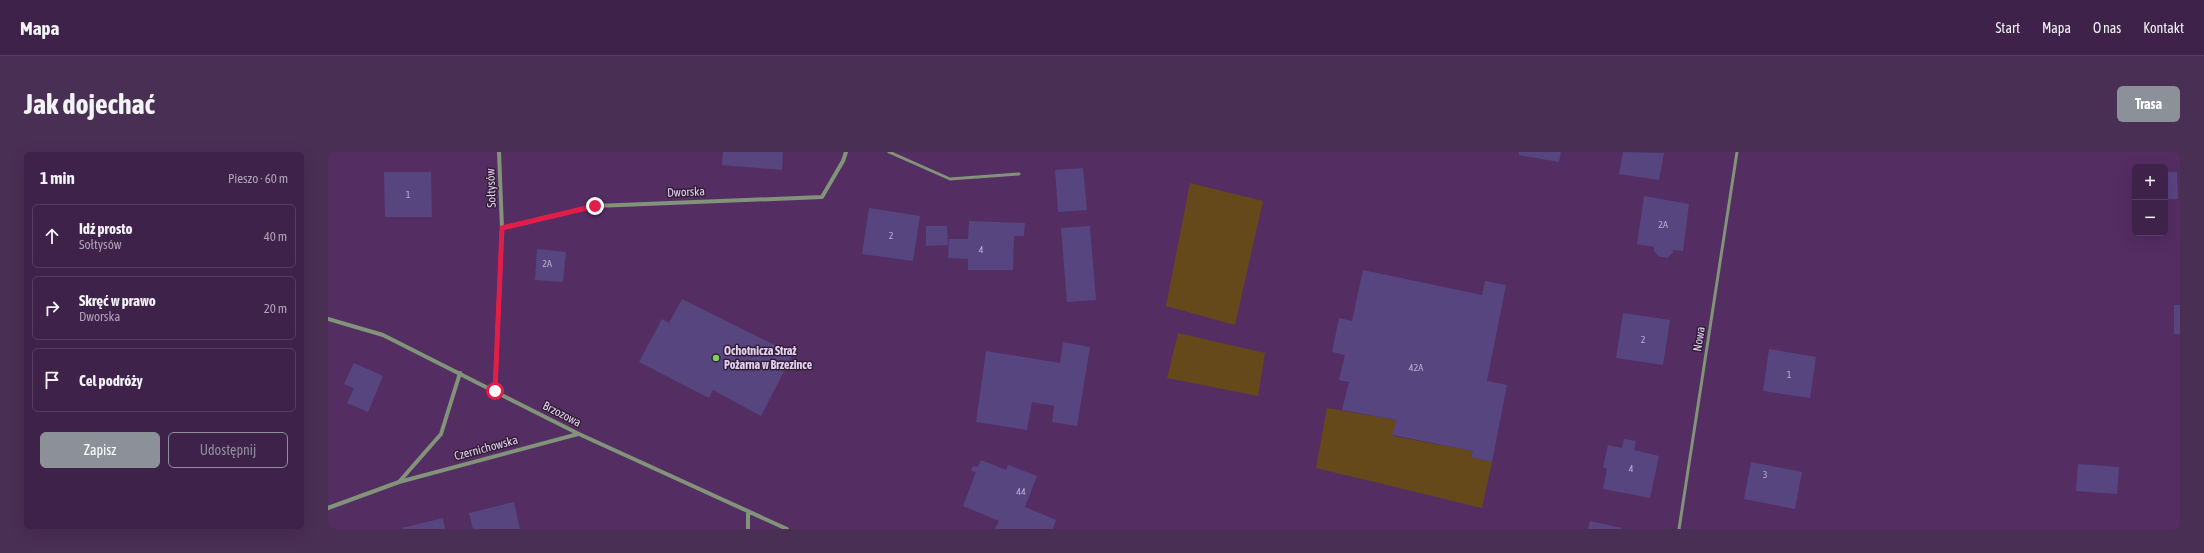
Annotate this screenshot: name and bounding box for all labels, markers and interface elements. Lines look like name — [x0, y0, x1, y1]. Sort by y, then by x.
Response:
text: Mapa — [20, 17, 59, 39]
text: Start — [1995, 20, 2020, 36]
text: Mapa — [2042, 20, 2071, 36]
text: O nas — [2093, 20, 2121, 36]
text: Kontakt — [2143, 20, 2184, 36]
button: Trasa — [2117, 86, 2180, 122]
text: Jak dojechać — [24, 88, 155, 120]
map controls — [2132, 164, 2168, 236]
button: + — [2132, 164, 2168, 200]
text: 1 min — [40, 168, 75, 188]
street label: Sołtysów — [483, 168, 499, 208]
text: Pieszo · 60 m — [228, 171, 288, 186]
street label: Dworska — [667, 184, 705, 200]
house number: 1 — [406, 189, 411, 200]
route end — [586, 197, 604, 215]
button: − — [2132, 200, 2168, 236]
house number: 2A — [1658, 219, 1668, 230]
text: Idź prosto — [79, 220, 133, 237]
icon: ahead — [41, 225, 63, 247]
text: 40 m — [264, 229, 287, 244]
house number: 2 — [889, 230, 894, 241]
text: Sołtysów — [79, 237, 121, 252]
house number: 4 — [979, 244, 984, 255]
house number: 2A — [542, 258, 552, 269]
text: Skręć w prawo — [79, 292, 156, 309]
icon: right — [41, 297, 63, 319]
text: 20 m — [264, 301, 287, 316]
text: Dworska — [79, 309, 120, 324]
street label: Nowa — [1690, 325, 1708, 353]
house number: 2 — [1641, 334, 1646, 345]
place label: Ochotnicza Straż Pożarna w Brzezince — [724, 344, 813, 372]
marker: Ochotnicza Straż Pożarna w Brzezince — [711, 353, 721, 363]
house number: 42A — [1409, 362, 1423, 373]
icon: arrive — [41, 369, 63, 391]
house number: 1 — [1787, 369, 1792, 380]
text: Cel podróży — [79, 372, 143, 389]
route start — [486, 382, 504, 400]
street label: Brzozowa — [540, 398, 584, 430]
button: Zapisz — [40, 432, 160, 468]
button: Udostępnij — [168, 432, 288, 468]
street label: Czernichowska — [453, 433, 519, 463]
house number: 4 — [1629, 463, 1634, 474]
house number: 3 — [1763, 469, 1768, 480]
house number: 44 — [1016, 486, 1026, 497]

